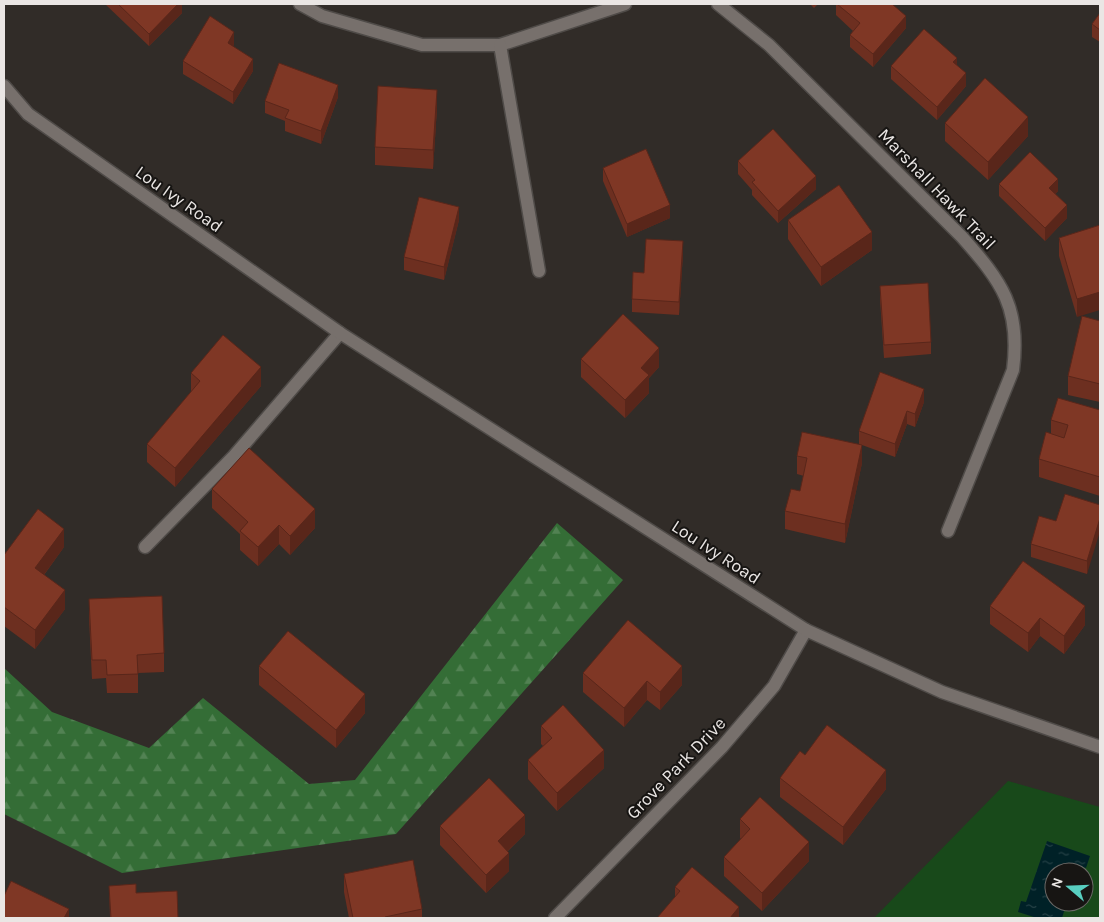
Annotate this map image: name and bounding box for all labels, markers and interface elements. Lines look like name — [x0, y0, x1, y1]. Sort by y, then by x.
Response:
street label: Marshall Hawk Trail — [873, 124, 1001, 254]
street label: Lou Ivy Road — [131, 161, 227, 237]
street label: Lou Ivy Road — [667, 515, 765, 589]
street label: Grove Park Drive — [622, 712, 730, 824]
north arrow — [1044, 862, 1094, 912]
text: N — [1048, 875, 1067, 890]

